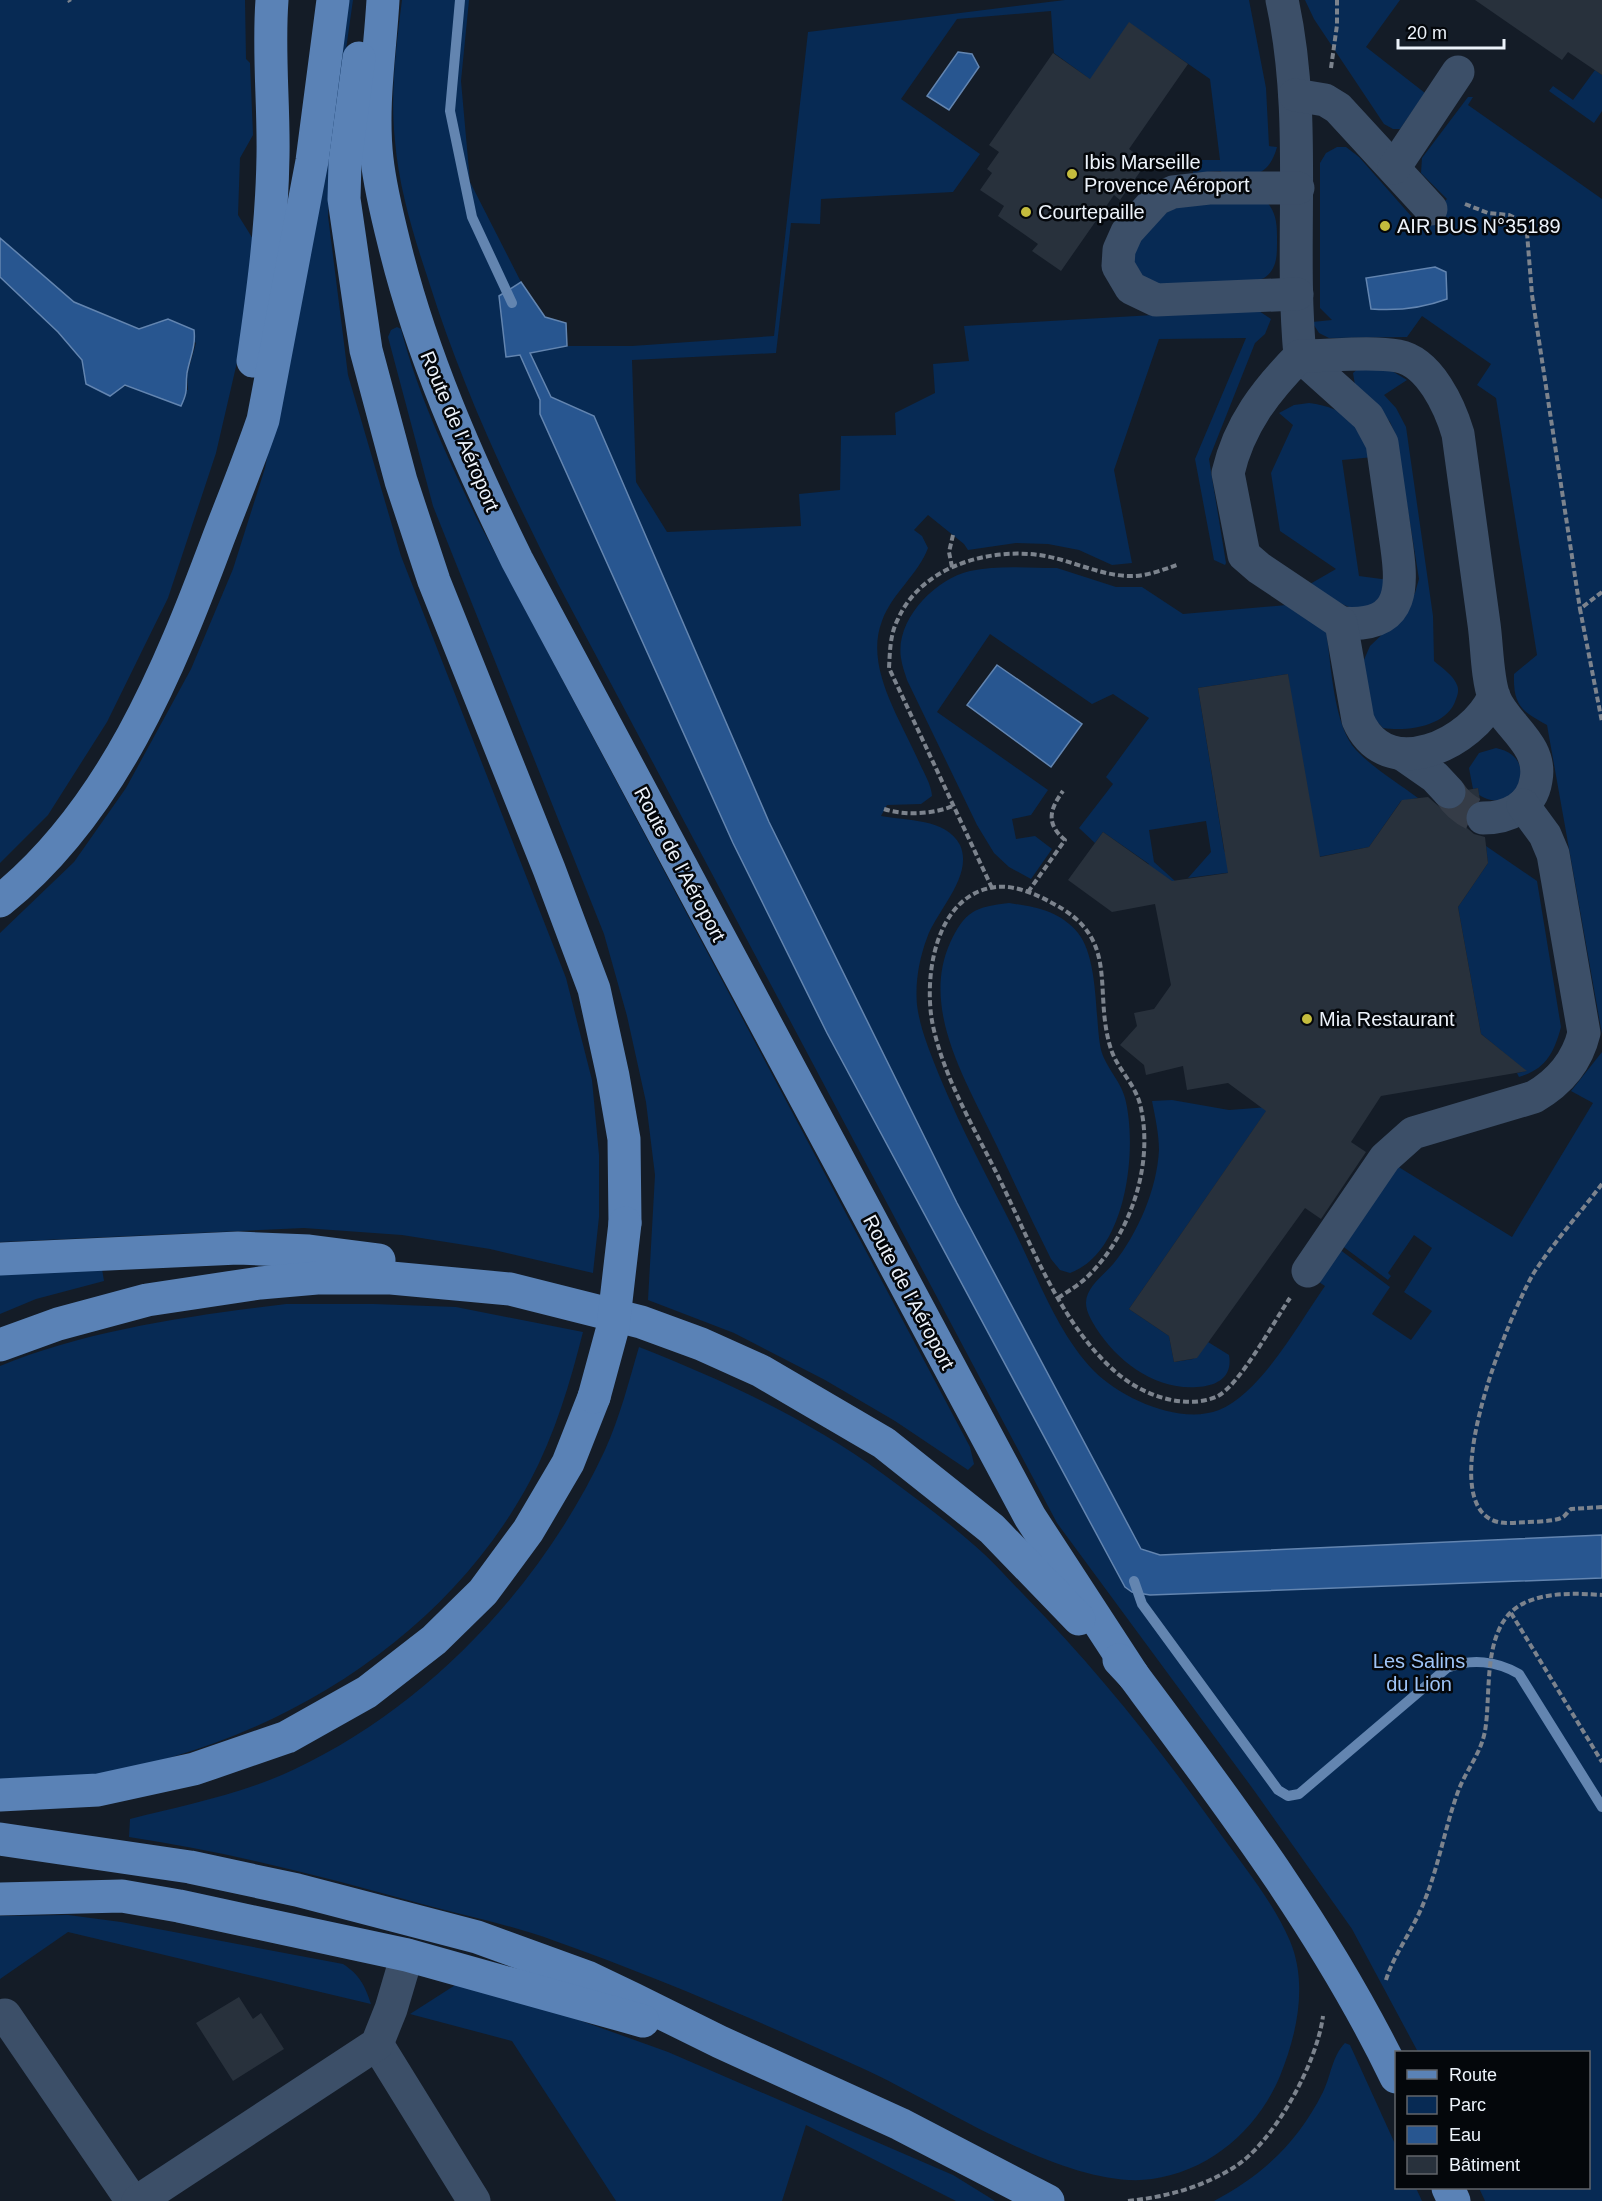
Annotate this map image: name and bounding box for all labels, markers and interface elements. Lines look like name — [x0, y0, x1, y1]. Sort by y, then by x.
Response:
scale bar — [1398, 12, 1504, 50]
text: 20 m — [1407, 23, 1447, 43]
place label: Ibis Marseille Provence Aéroport — [1084, 151, 1250, 196]
marker: Ibis Marseille Provence Aéroport — [1065, 167, 1079, 181]
place label: Courtepaille — [1038, 201, 1145, 223]
marker: Courtepaille — [1019, 205, 1033, 219]
place label: AIR BUS N°35189 — [1397, 215, 1561, 237]
marker: AIR BUS N°35189 — [1378, 219, 1392, 233]
street label: Route de l'Aéroport — [416, 348, 504, 515]
street label: Route de l'Aéroport — [630, 783, 730, 945]
place label: Mia Restaurant — [1319, 1008, 1455, 1030]
marker: Mia Restaurant — [1300, 1012, 1314, 1026]
street label: Route de l'Aéroport — [859, 1211, 959, 1373]
park label: Les Salins du Lion — [1373, 1650, 1465, 1695]
legend — [1395, 2051, 1590, 2189]
text: Route — [1449, 2065, 1497, 2085]
text: Parc — [1449, 2095, 1486, 2115]
text: Eau — [1449, 2125, 1481, 2145]
text: Bâtiment — [1449, 2155, 1520, 2175]

